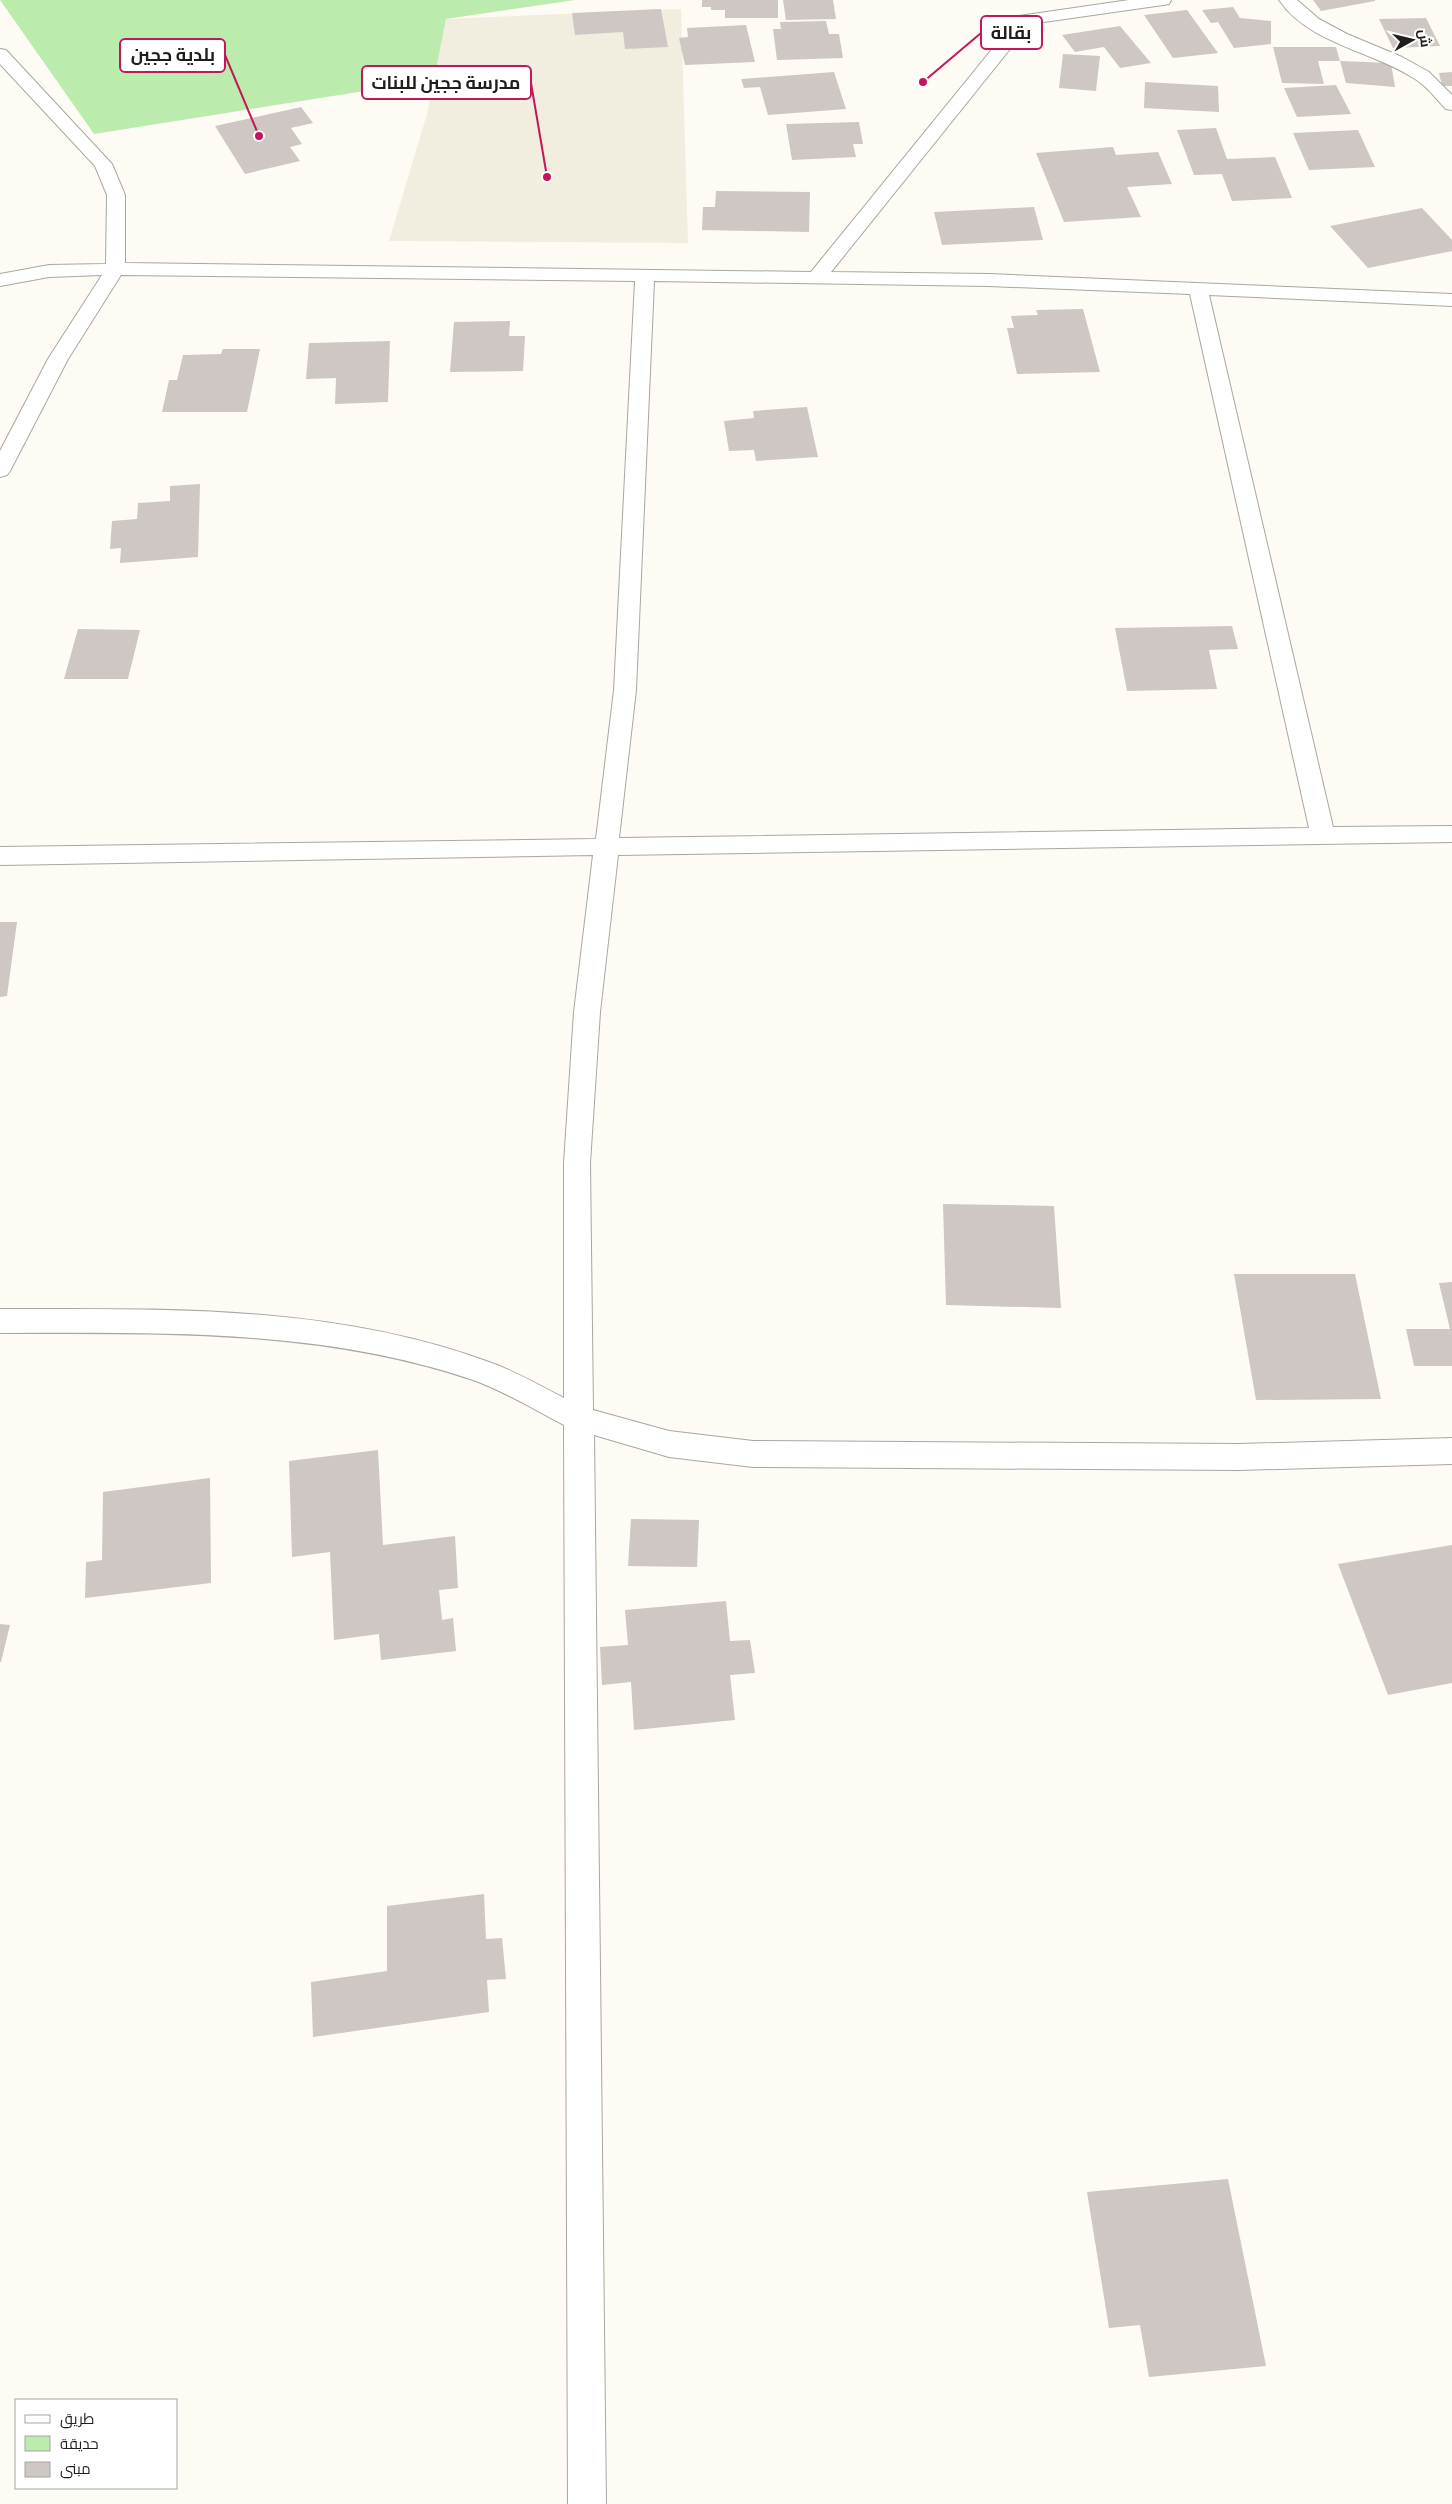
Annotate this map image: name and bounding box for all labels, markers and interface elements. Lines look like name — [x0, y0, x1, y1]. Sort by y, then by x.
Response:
north arrow — [1387, 15, 1437, 65]
callout: بقالة — [981, 16, 1042, 49]
text: بقالة — [991, 23, 1031, 43]
text: ش — [1415, 28, 1434, 48]
callout: بلدية ججين — [120, 39, 225, 72]
text: بلدية ججين — [131, 45, 215, 66]
callout: مدرسة ججين للبنات — [362, 66, 531, 99]
text: مدرسة ججين للبنات — [371, 73, 521, 94]
legend — [15, 2399, 178, 2489]
text: طريق — [60, 2411, 94, 2429]
text: حديقة — [60, 2436, 99, 2452]
text: مبنى — [60, 2461, 91, 2479]

